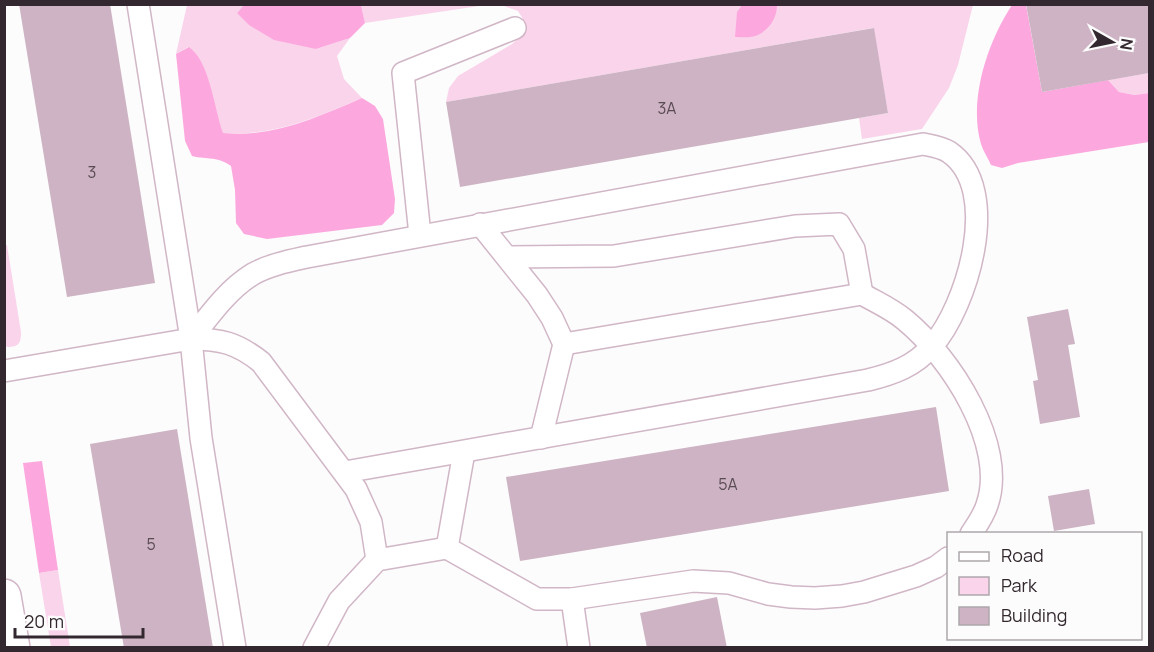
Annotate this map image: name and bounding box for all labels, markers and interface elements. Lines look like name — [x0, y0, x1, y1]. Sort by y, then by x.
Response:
north arrow — [1082, 12, 1142, 72]
text: N — [1115, 37, 1139, 52]
house number: 3А — [658, 97, 676, 119]
house number: 3 — [88, 161, 96, 183]
house number: 5А — [718, 473, 738, 495]
legend — [947, 532, 1142, 640]
house number: 5 — [146, 533, 156, 555]
text: Road — [1001, 543, 1044, 567]
text: Park — [1001, 573, 1038, 597]
scale bar — [15, 601, 142, 639]
text: Building — [1001, 603, 1067, 627]
text: 20 m — [24, 609, 64, 633]

